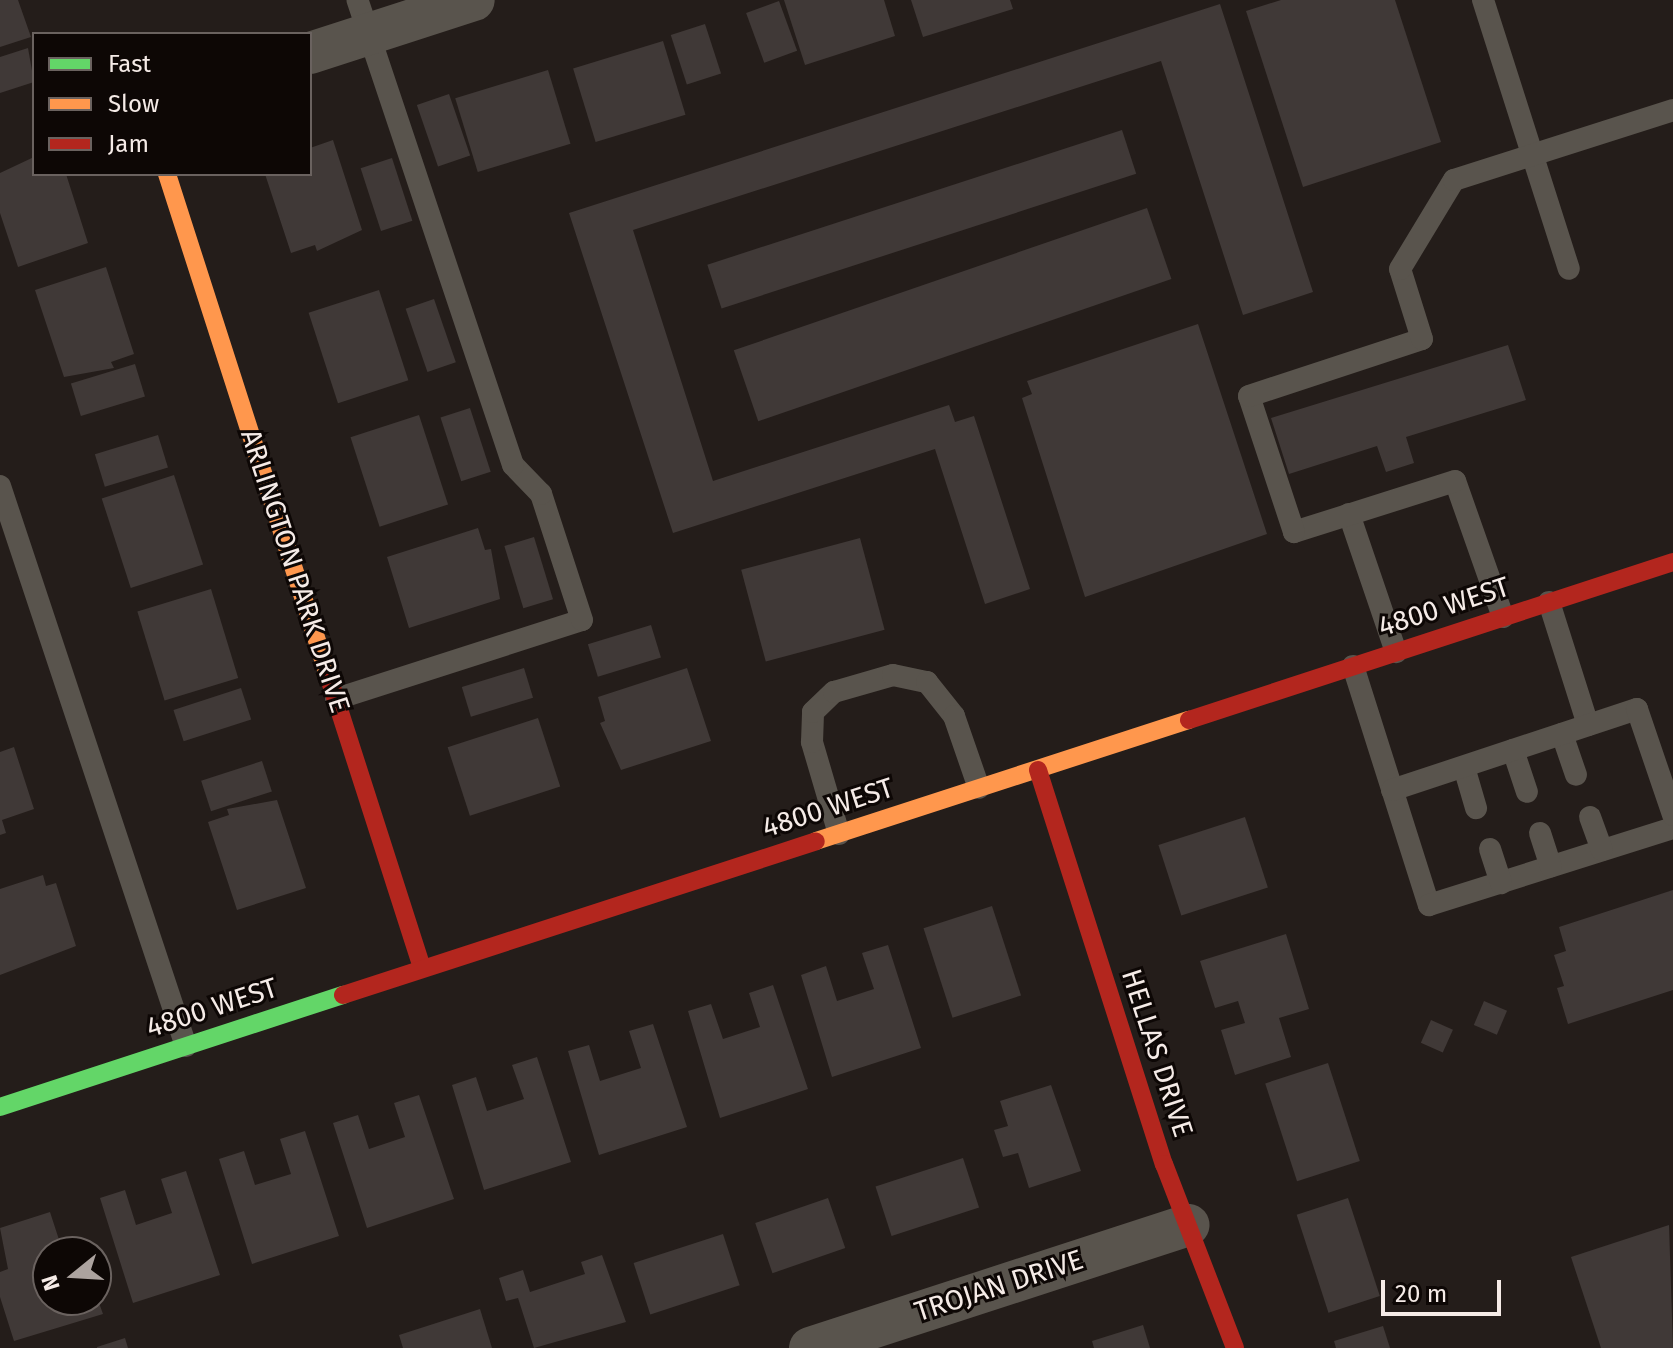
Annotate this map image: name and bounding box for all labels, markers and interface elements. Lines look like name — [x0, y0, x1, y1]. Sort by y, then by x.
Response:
legend — [32, 32, 312, 176]
text: Fast — [108, 50, 151, 78]
text: Slow — [108, 90, 159, 118]
text: Jam — [108, 130, 149, 158]
street label: ARLINGTON PARK DRIVE — [233, 425, 357, 717]
street label: 4800 WEST — [1374, 570, 1514, 644]
street label: 4800 WEST — [758, 771, 898, 845]
street label: HELLAS DRIVE — [1114, 965, 1200, 1141]
street label: 4800 WEST — [142, 971, 282, 1045]
north arrow — [32, 1236, 112, 1316]
street label: TROJAN DRIVE — [910, 1243, 1088, 1329]
scale bar — [1385, 1264, 1505, 1314]
text: N — [36, 1272, 66, 1294]
text: 20 m — [1395, 1280, 1447, 1308]

